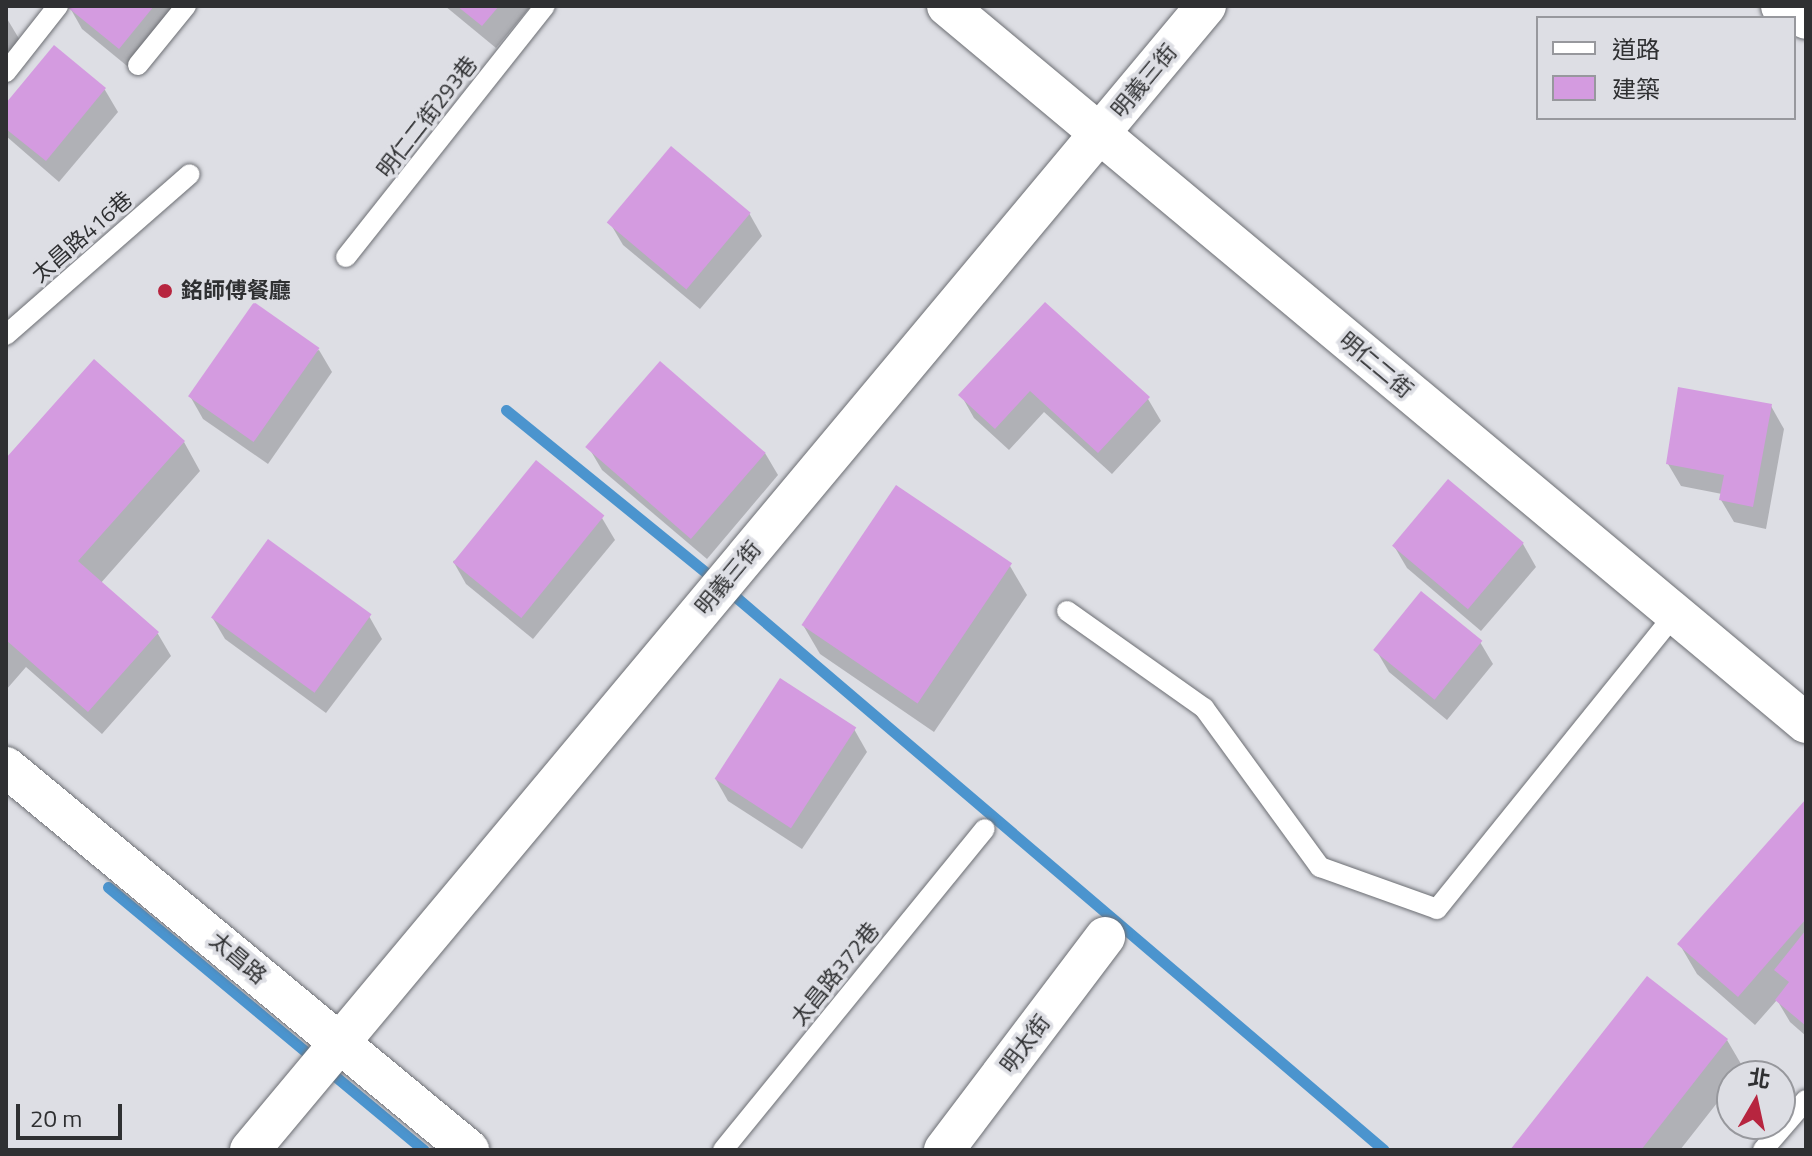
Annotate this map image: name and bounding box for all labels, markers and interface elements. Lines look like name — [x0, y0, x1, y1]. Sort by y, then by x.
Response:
legend — [1536, 16, 1796, 120]
text: 道路 — [1612, 31, 1660, 67]
street label: 明義三街 — [1106, 39, 1182, 123]
street label: 明仁二街293巷 — [371, 51, 483, 183]
text: 建築 — [1612, 71, 1660, 107]
street label: 太昌路416巷 — [26, 186, 138, 288]
place label: 銘師傅餐廳 — [181, 278, 291, 304]
marker: 銘師傅餐廳 — [156, 282, 174, 300]
street label: 明仁二街 — [1334, 327, 1418, 403]
street label: 明義三街 — [690, 536, 766, 620]
street label: 太昌路372巷 — [785, 917, 885, 1031]
street label: 太昌路 — [204, 927, 272, 989]
street label: 明太街 — [995, 1010, 1055, 1078]
north arrow — [1716, 1060, 1796, 1140]
text: 北 — [1746, 1060, 1773, 1097]
scale bar — [20, 1088, 126, 1138]
text: 20 m — [30, 1100, 82, 1136]

